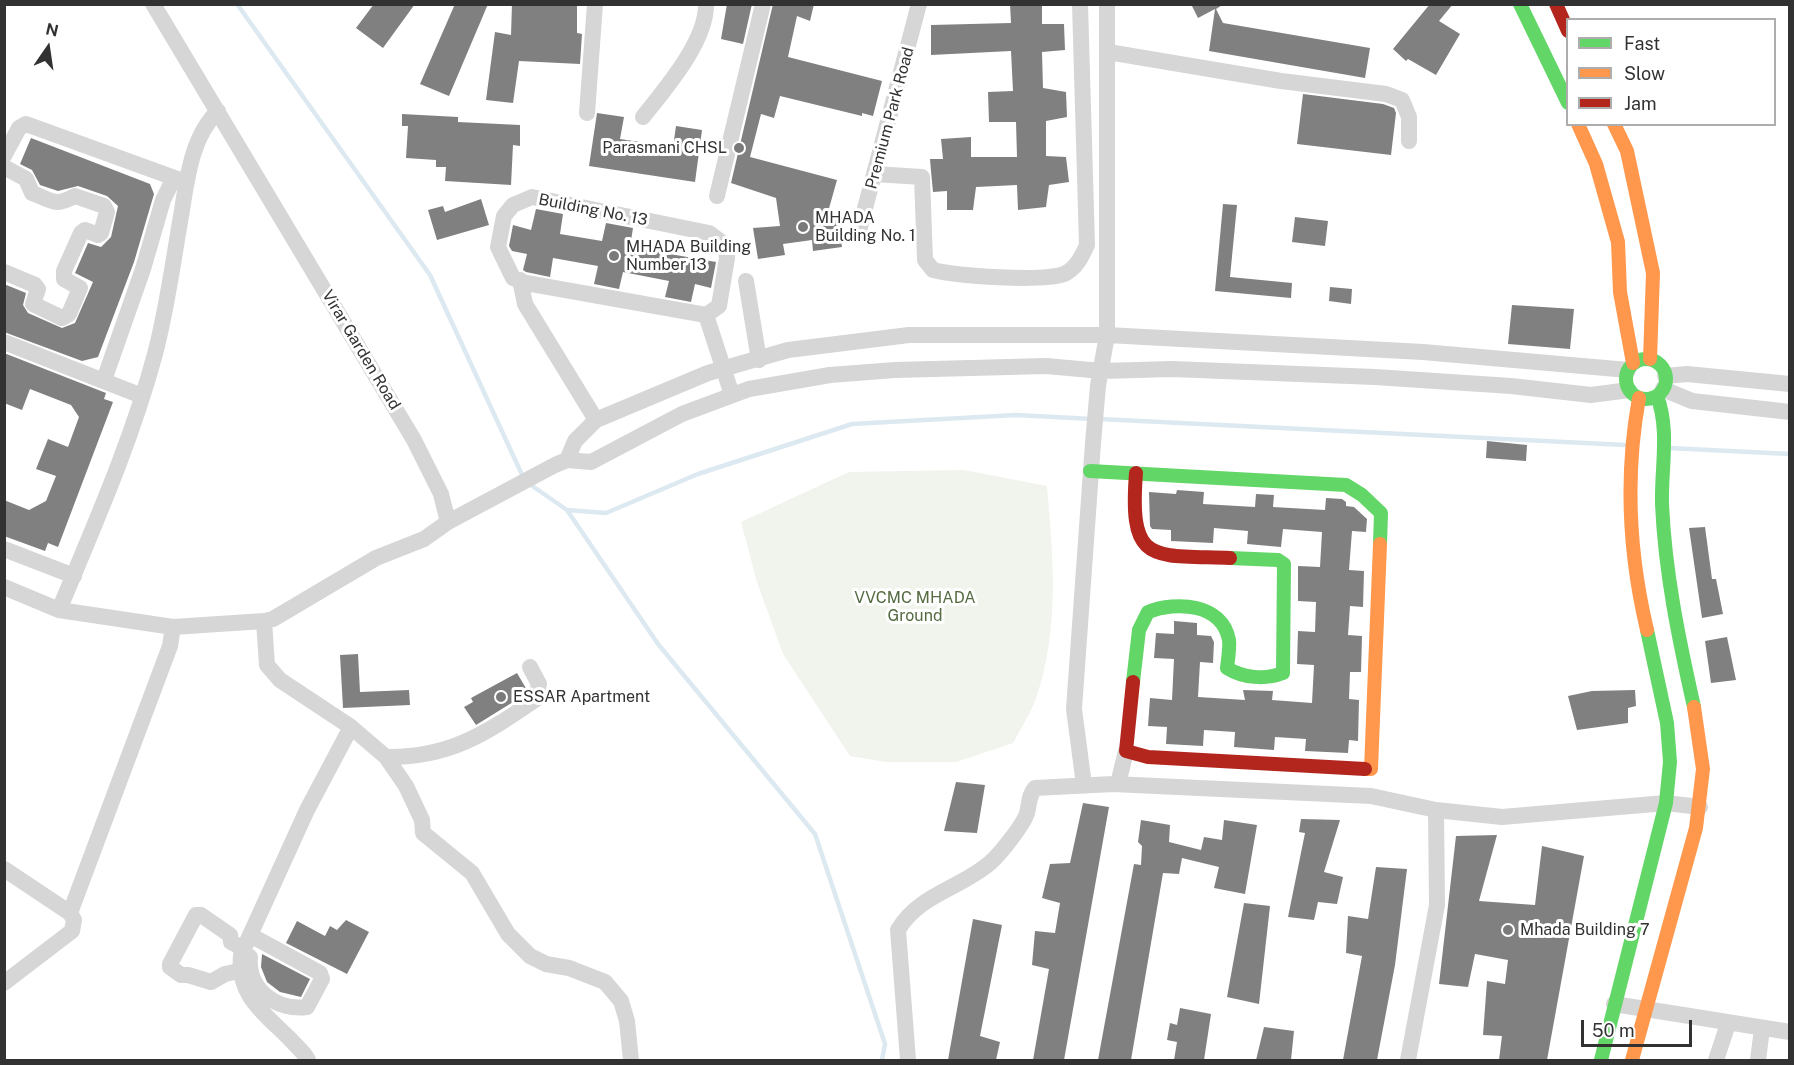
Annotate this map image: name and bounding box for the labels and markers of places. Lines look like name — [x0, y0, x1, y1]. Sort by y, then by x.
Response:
place label: Parasmani CHSL — [602, 138, 727, 158]
marker: Parasmani CHSL — [732, 141, 746, 155]
place label: MHADA Building No. 1 — [815, 208, 915, 246]
marker: MHADA Building No. 1 — [796, 220, 810, 234]
place label: MHADA Building Number 13 — [626, 237, 751, 275]
marker: MHADA Building Number 13 — [607, 249, 621, 263]
place label: ESSAR Apartment — [513, 687, 650, 707]
marker: ESSAR Apartment — [494, 690, 508, 704]
place label: Mhada Building 7 — [1520, 920, 1650, 940]
marker: Mhada Building 7 — [1501, 923, 1515, 937]

